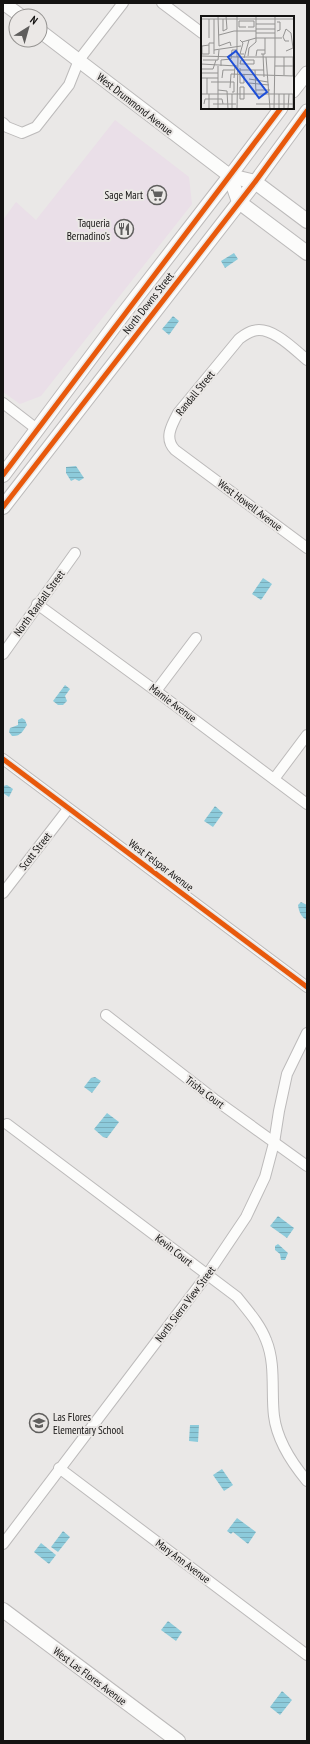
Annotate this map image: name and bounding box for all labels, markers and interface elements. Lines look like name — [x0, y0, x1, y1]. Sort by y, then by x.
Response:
north arrow — [8, 8, 48, 48]
text: N — [27, 13, 41, 27]
inset map — [201, 16, 294, 109]
street label: West Drummond Avenue — [94, 70, 176, 138]
supermarket icon: Sage Mart — [146, 184, 168, 206]
place label: Sage Mart — [105, 188, 143, 202]
place label: Taqueria Bernadino's — [67, 216, 110, 243]
restaurant icon: Taqueria Bernadino's — [113, 218, 135, 240]
street label: North Downs Street — [119, 269, 177, 337]
street label: Randall Street — [173, 368, 217, 418]
street label: West Howell Avenue — [215, 476, 285, 534]
street label: North Randall Street — [10, 567, 68, 639]
street label: Mamie Avenue — [147, 681, 200, 726]
street label: Scott Street — [16, 829, 54, 873]
street label: West Felspar Avenue — [126, 836, 197, 894]
street label: Trisha Court — [183, 1073, 227, 1111]
street label: Kevin Court — [152, 1231, 196, 1269]
street label: North Sierra View Street — [152, 1263, 218, 1345]
place label: Las Flores Elementary School — [53, 1410, 124, 1437]
school or university icon: Las Flores Elementary School — [28, 1412, 50, 1434]
street label: Mary Ann Avenue — [153, 1536, 214, 1586]
street label: West Las Flores Avenue — [50, 1644, 130, 1708]

